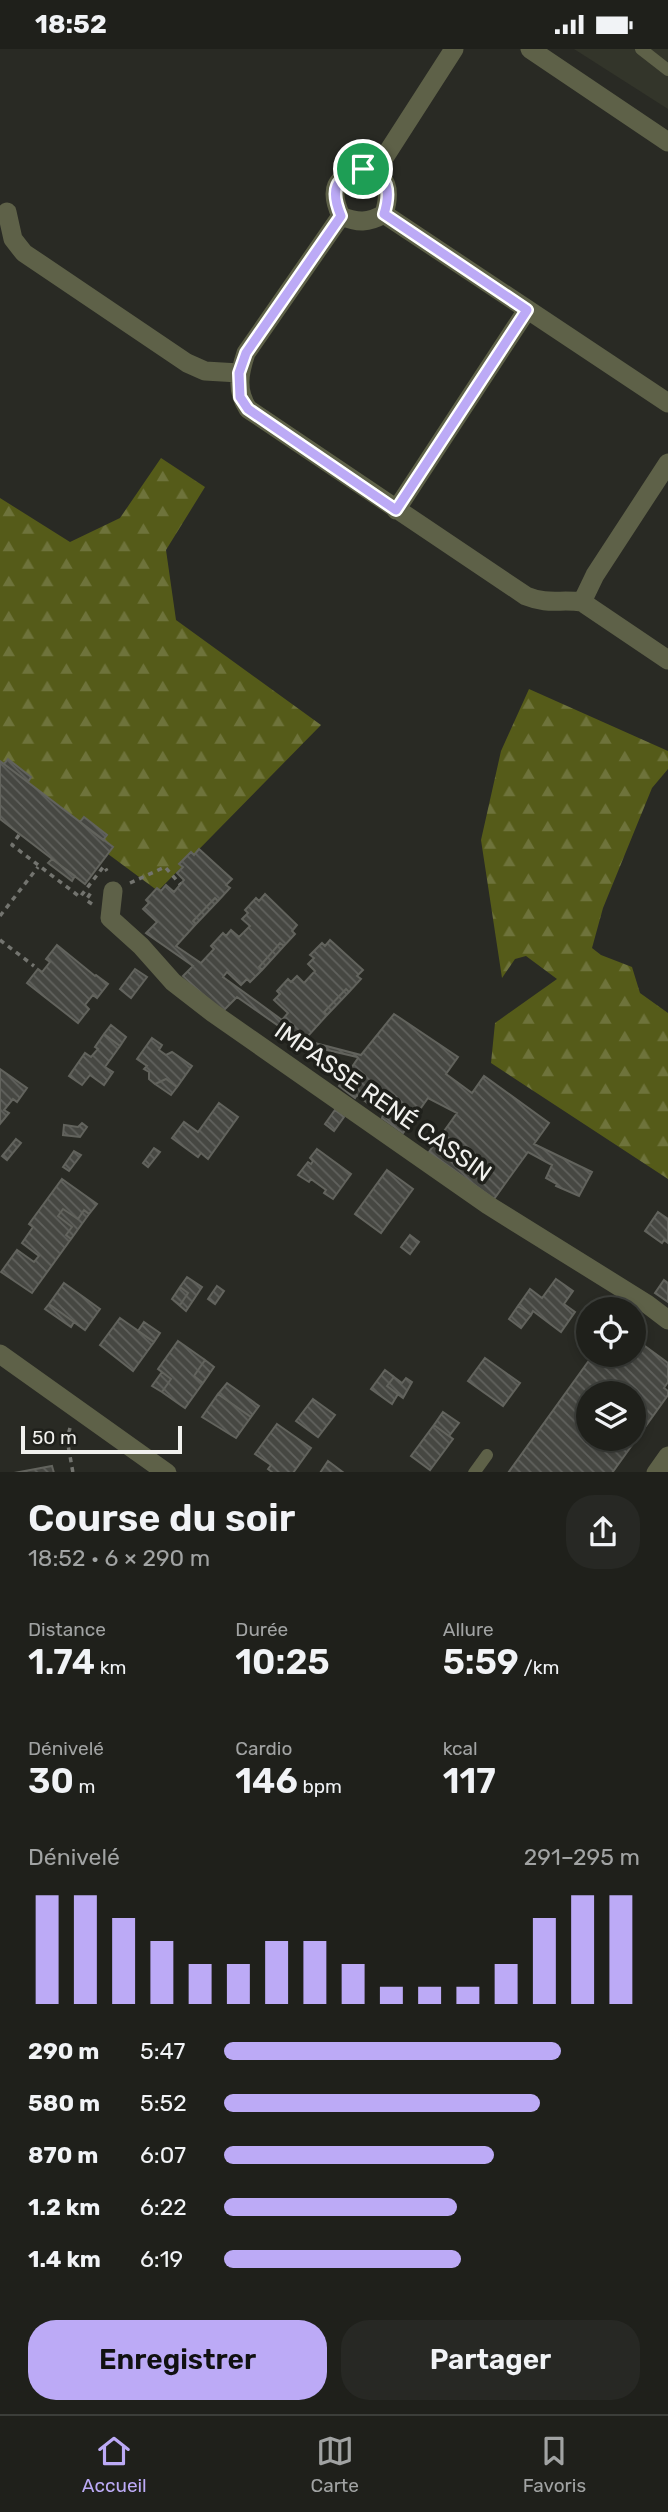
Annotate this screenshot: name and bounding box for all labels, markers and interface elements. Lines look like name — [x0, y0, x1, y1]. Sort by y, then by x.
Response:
text: 18:52 — [35, 9, 107, 40]
pin — [333, 139, 393, 199]
icon: arrive — [344, 150, 382, 188]
street label: IMPASSE RENÉ CASSIN — [269, 1016, 497, 1188]
map controls — [576, 1297, 646, 1451]
button: locate — [576, 1297, 646, 1367]
button: layers — [576, 1381, 646, 1451]
scale bar — [21, 1423, 182, 1455]
text: 50 m — [32, 1426, 77, 1449]
text: Course du soir — [28, 1495, 295, 1541]
button: share — [566, 1495, 640, 1569]
text: 18:52 · 6 × 290 m — [28, 1544, 210, 1572]
text: Distance — [28, 1618, 106, 1641]
text: Durée — [235, 1618, 288, 1641]
text: Allure — [443, 1618, 494, 1641]
text: 1.74 — [28, 1641, 95, 1683]
text: 10:25 — [235, 1641, 330, 1683]
text: 5:59 — [443, 1641, 519, 1683]
text: km — [95, 1656, 126, 1679]
text: /km — [519, 1656, 559, 1679]
text: Dénivelé — [28, 1737, 104, 1760]
text: Cardio — [235, 1737, 292, 1760]
text: kcal — [443, 1737, 478, 1760]
text: 30 — [28, 1760, 74, 1802]
text: 146 — [235, 1760, 298, 1802]
text: 117 — [443, 1760, 496, 1802]
text: m — [74, 1775, 95, 1798]
text: bpm — [298, 1775, 342, 1798]
text: Dénivelé — [28, 1843, 120, 1871]
text: 291–295 m — [524, 1843, 640, 1871]
text: 290 m — [28, 2037, 99, 2065]
text: 5:47 — [140, 2037, 185, 2065]
text: 580 m — [28, 2089, 100, 2117]
text: 5:52 — [140, 2089, 187, 2117]
text: 870 m — [28, 2141, 98, 2169]
text: 6:07 — [140, 2141, 186, 2169]
text: 1.2 km — [28, 2193, 100, 2221]
text: 6:22 — [140, 2193, 187, 2221]
text: 1.4 km — [28, 2245, 101, 2273]
text: 6:19 — [140, 2245, 183, 2273]
button: Enregistrer — [28, 2320, 327, 2400]
button: Partager — [341, 2320, 640, 2400]
tab: Accueil — [82, 2432, 147, 2497]
tab: Carte — [310, 2432, 359, 2497]
tab: Favoris — [523, 2432, 586, 2497]

